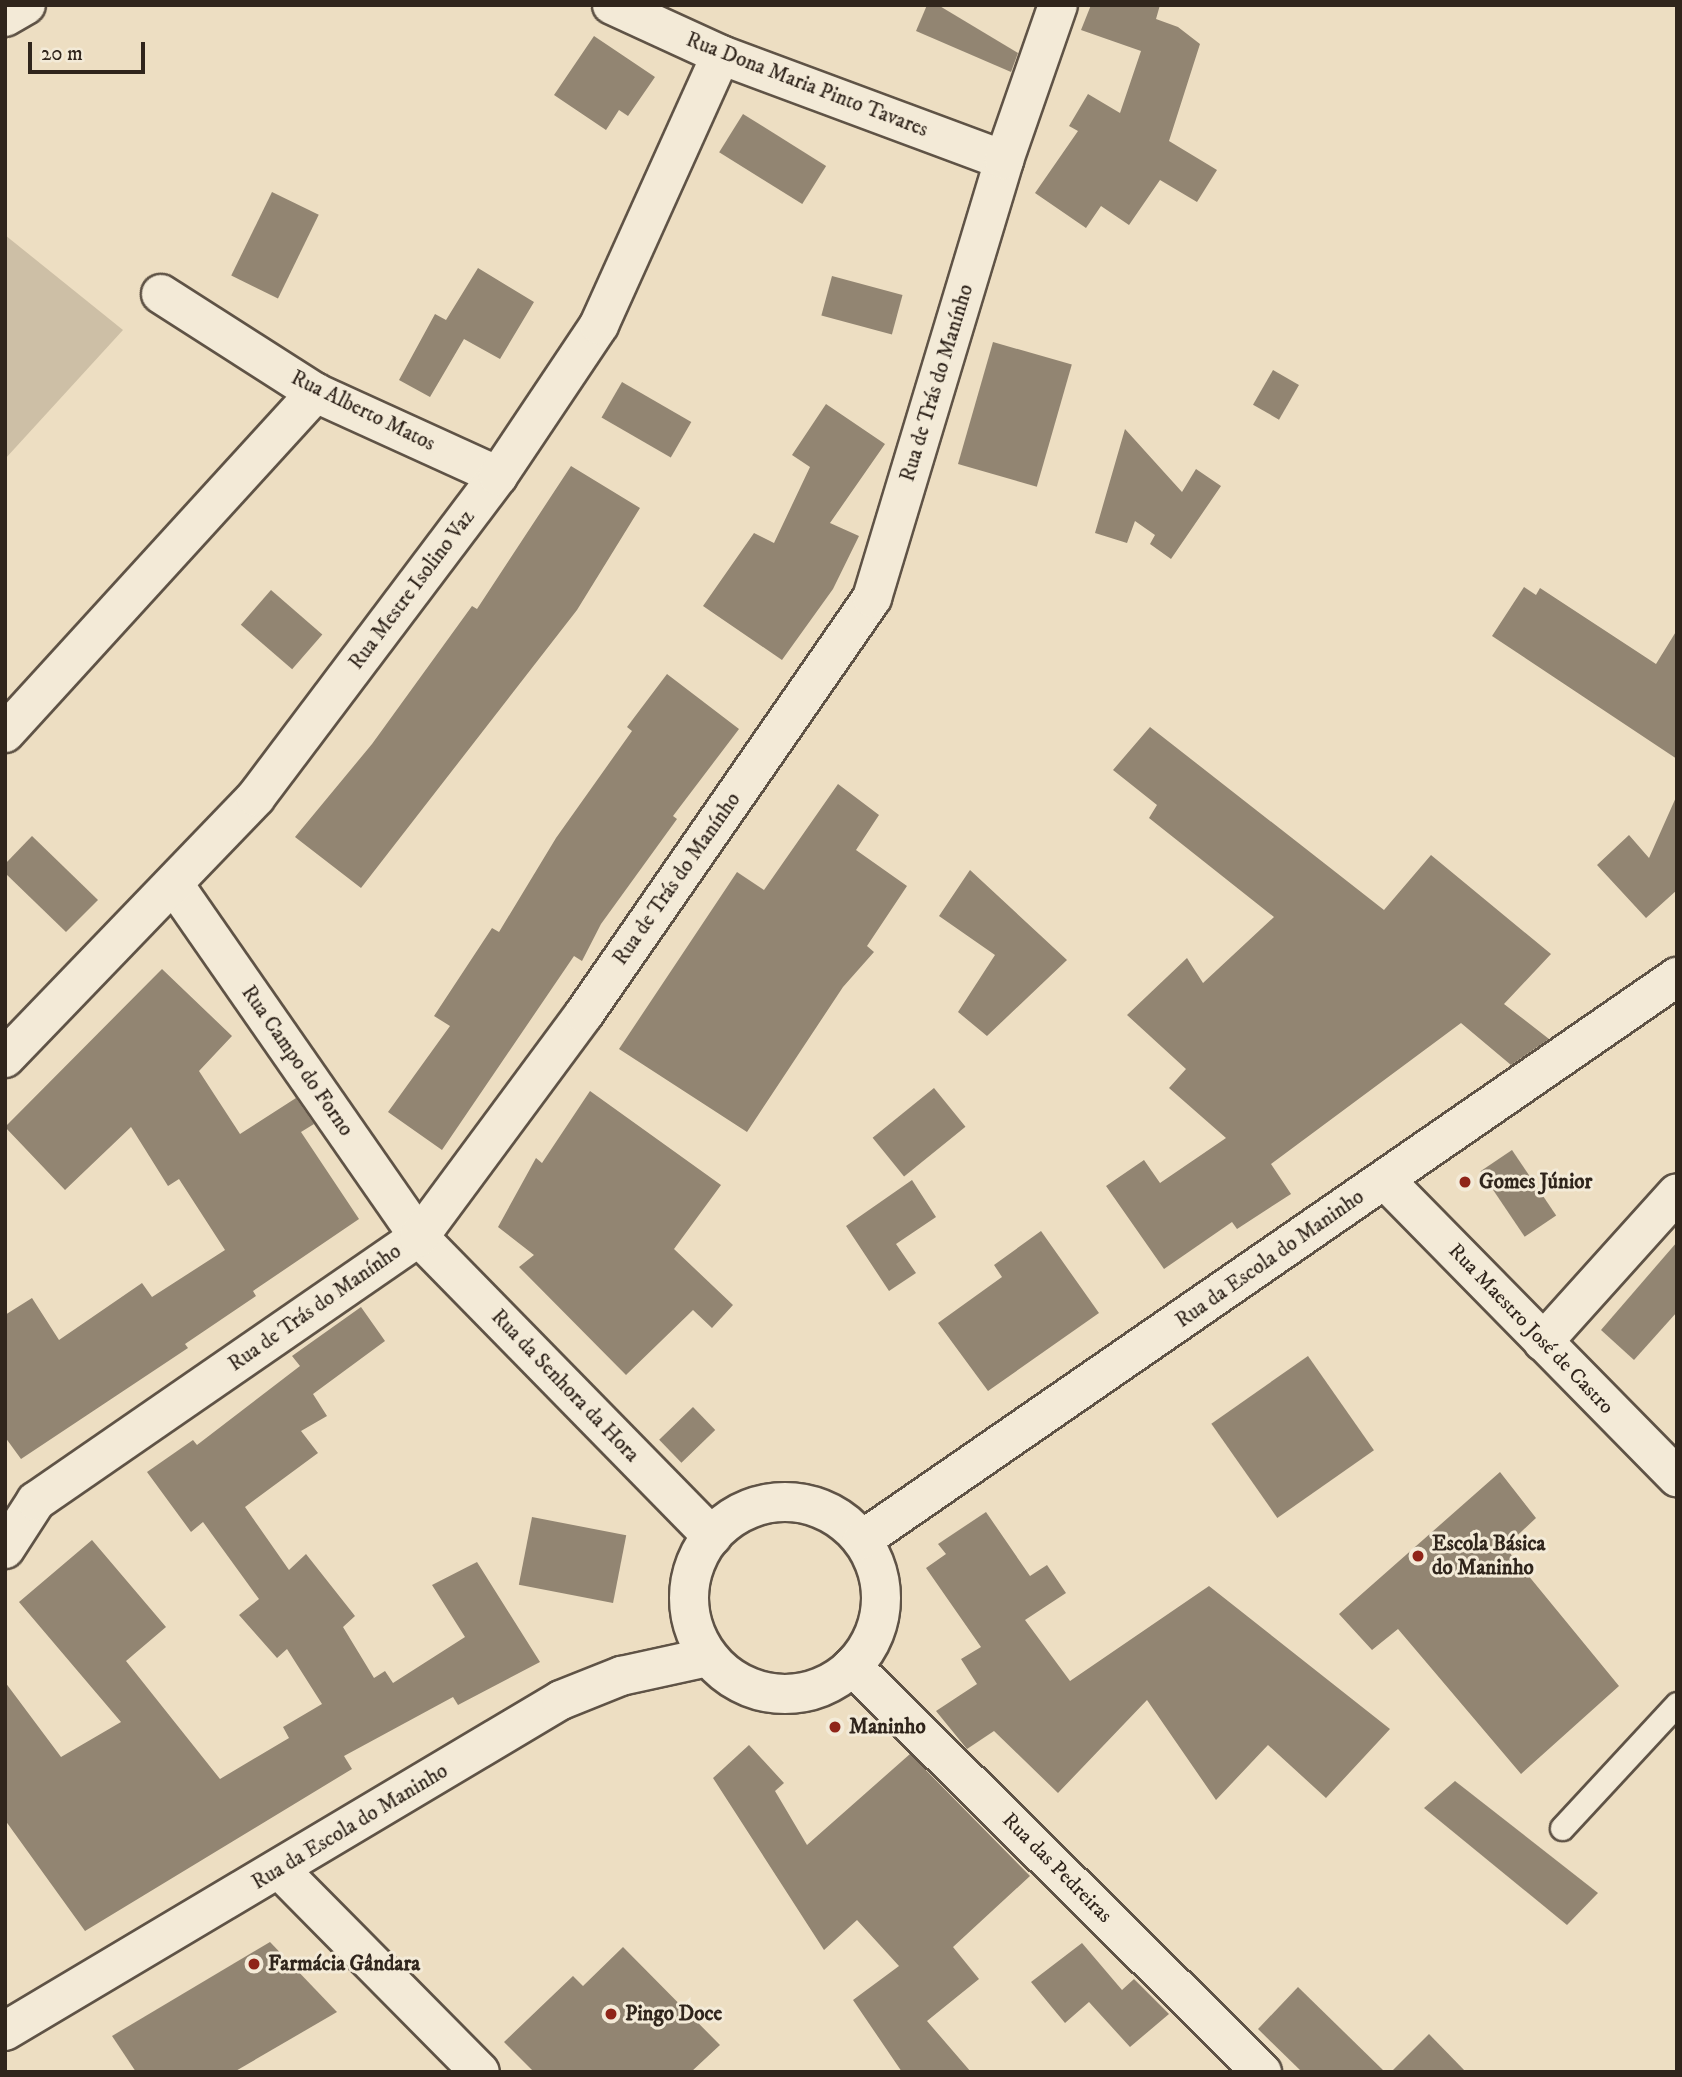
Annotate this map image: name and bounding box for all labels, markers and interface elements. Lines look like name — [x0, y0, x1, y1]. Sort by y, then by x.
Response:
street label: Rua Dona Maria Pinto Tavares — [683, 27, 931, 143]
scale bar — [32, 28, 149, 72]
text: 20 m — [41, 41, 83, 67]
street label: Rua de Trás do Manínho — [895, 281, 979, 485]
street label: Rua Alberto Matos — [287, 365, 439, 457]
street label: Rua Mestre Isolino Vaz — [344, 505, 480, 675]
street label: Rua de Trás do Manínho — [608, 788, 746, 970]
street label: Rua Campo do Forno — [236, 981, 358, 1141]
place label: Gomes Júnior — [1479, 1169, 1592, 1195]
marker: Gomes Júnior — [1457, 1174, 1473, 1190]
street label: Rua da Escola do Maninho — [1171, 1184, 1369, 1334]
street label: Rua Maestro José de Castro — [1443, 1238, 1619, 1420]
street label: Rua de Trás do Manínho — [224, 1239, 406, 1377]
street label: Rua da Senhora da Hora — [486, 1304, 644, 1468]
place label: Escola Básica do Maninho — [1432, 1531, 1545, 1581]
marker: Escola Básica do Maninho — [1410, 1548, 1426, 1564]
place label: Maninho — [849, 1714, 926, 1740]
marker: Maninho — [827, 1719, 843, 1735]
street label: Rua da Escola do Maninho — [247, 1759, 453, 1895]
street label: Rua das Pedreiras — [997, 1808, 1117, 1928]
place label: Farmácia Gândara — [268, 1951, 420, 1977]
marker: Farmácia Gândara — [246, 1956, 262, 1972]
place label: Pingo Doce — [625, 2001, 722, 2027]
marker: Pingo Doce — [603, 2006, 619, 2022]

